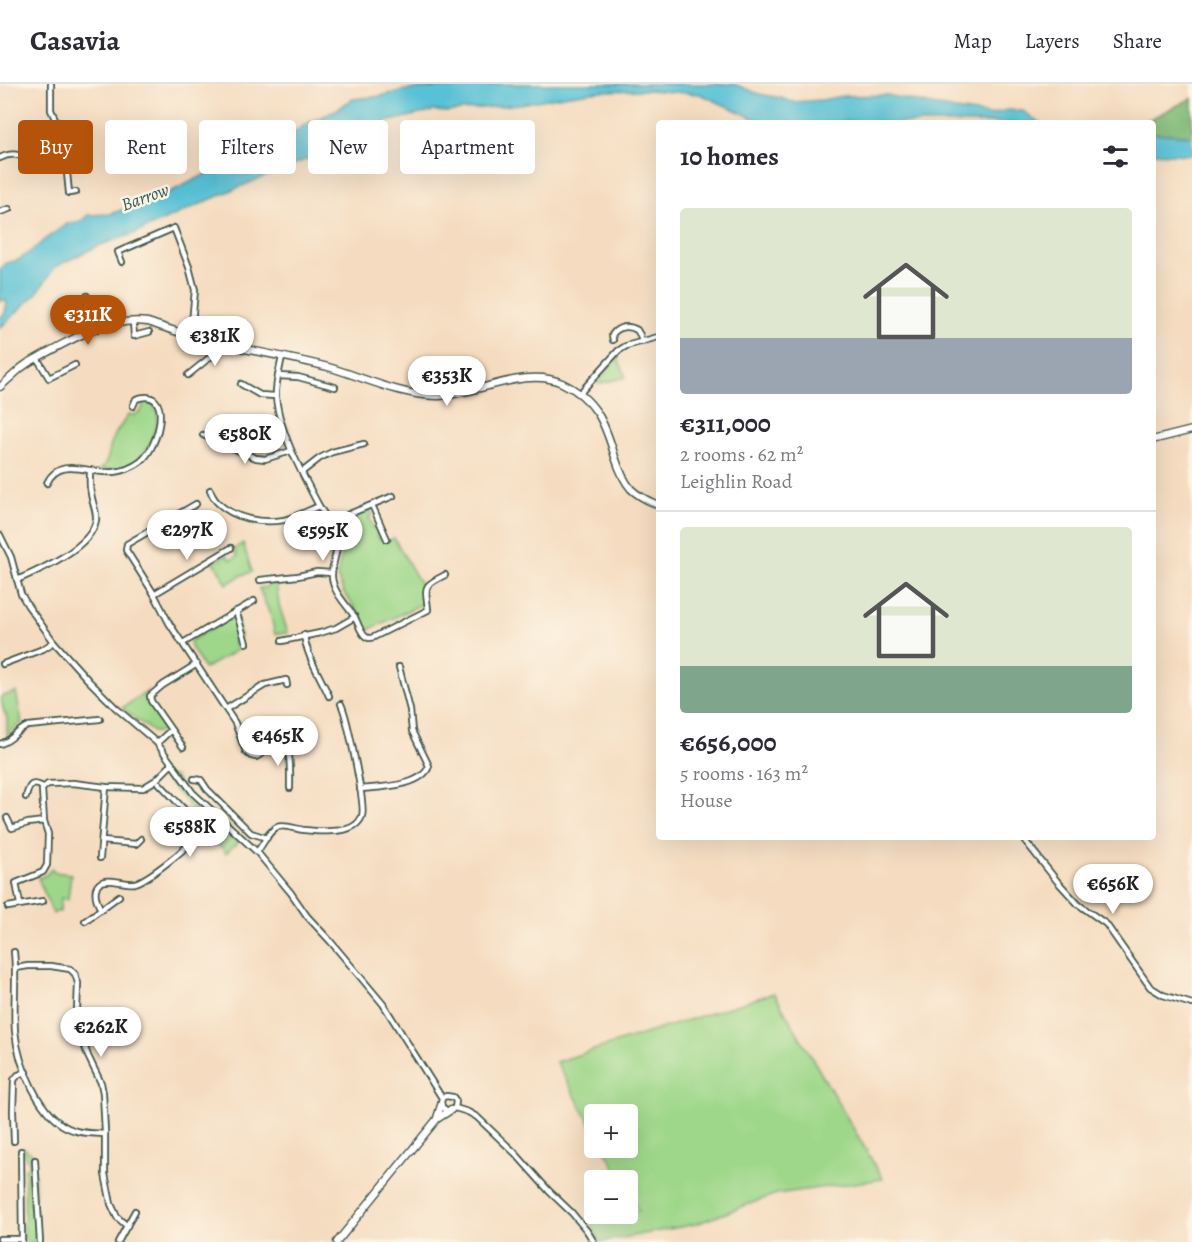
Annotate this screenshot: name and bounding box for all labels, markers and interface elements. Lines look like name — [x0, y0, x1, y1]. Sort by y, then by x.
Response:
text: Casavia — [30, 22, 120, 60]
text: Map — [953, 27, 992, 55]
text: Layers — [1025, 27, 1080, 55]
text: Share — [1113, 27, 1162, 55]
chip: Buy — [18, 120, 93, 174]
chip: Rent — [105, 120, 187, 174]
chip: Filters — [199, 120, 296, 174]
chip: New — [308, 120, 388, 174]
chip: Apartment — [400, 120, 535, 174]
text: 10 homes — [680, 139, 779, 174]
icon: filters — [1099, 140, 1132, 173]
water label: Barrow — [118, 177, 173, 217]
icon: home — [852, 247, 960, 355]
pin: €311K — [46, 295, 130, 346]
text: €311K — [64, 301, 112, 328]
pin: €381K — [173, 316, 257, 367]
text: €381K — [190, 322, 240, 349]
pin: €353K — [405, 356, 489, 407]
text: €353K — [422, 362, 472, 389]
text: €311,000 — [680, 406, 771, 441]
pin: €580K — [203, 414, 287, 465]
text: €580K — [219, 420, 271, 447]
text: 2 rooms · 62 m² — [680, 441, 803, 468]
text: Leighlin Road — [680, 468, 793, 495]
pin: €297K — [145, 510, 229, 561]
pin: €595K — [281, 511, 365, 562]
text: €297K — [161, 516, 213, 543]
text: €595K — [298, 517, 348, 544]
icon: home — [852, 566, 960, 674]
pin: €465K — [236, 716, 320, 767]
text: €465K — [252, 722, 304, 749]
text: €656,000 — [680, 725, 777, 760]
text: 5 rooms · 163 m² — [680, 760, 808, 787]
text: House — [680, 787, 732, 814]
pin: €588K — [148, 807, 232, 858]
text: €588K — [164, 813, 216, 840]
pin: €656K — [1071, 864, 1155, 915]
text: €656K — [1087, 870, 1139, 897]
pin: €262K — [59, 1007, 143, 1058]
text: €262K — [74, 1013, 128, 1040]
map controls — [584, 1104, 638, 1224]
button: + — [584, 1104, 638, 1158]
button: − — [584, 1170, 638, 1224]

